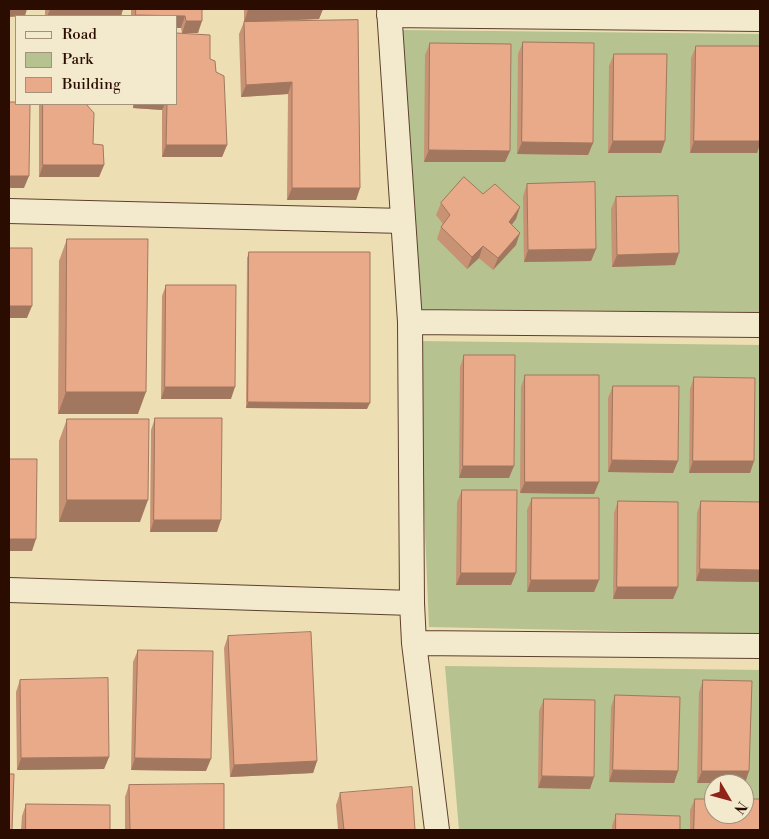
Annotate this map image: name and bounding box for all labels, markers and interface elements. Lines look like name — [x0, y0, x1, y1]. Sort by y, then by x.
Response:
legend — [15, 15, 178, 105]
text: Road — [62, 25, 97, 44]
text: Park — [62, 50, 93, 69]
text: Building — [62, 75, 121, 94]
north arrow — [704, 774, 754, 824]
text: N — [730, 798, 751, 817]

